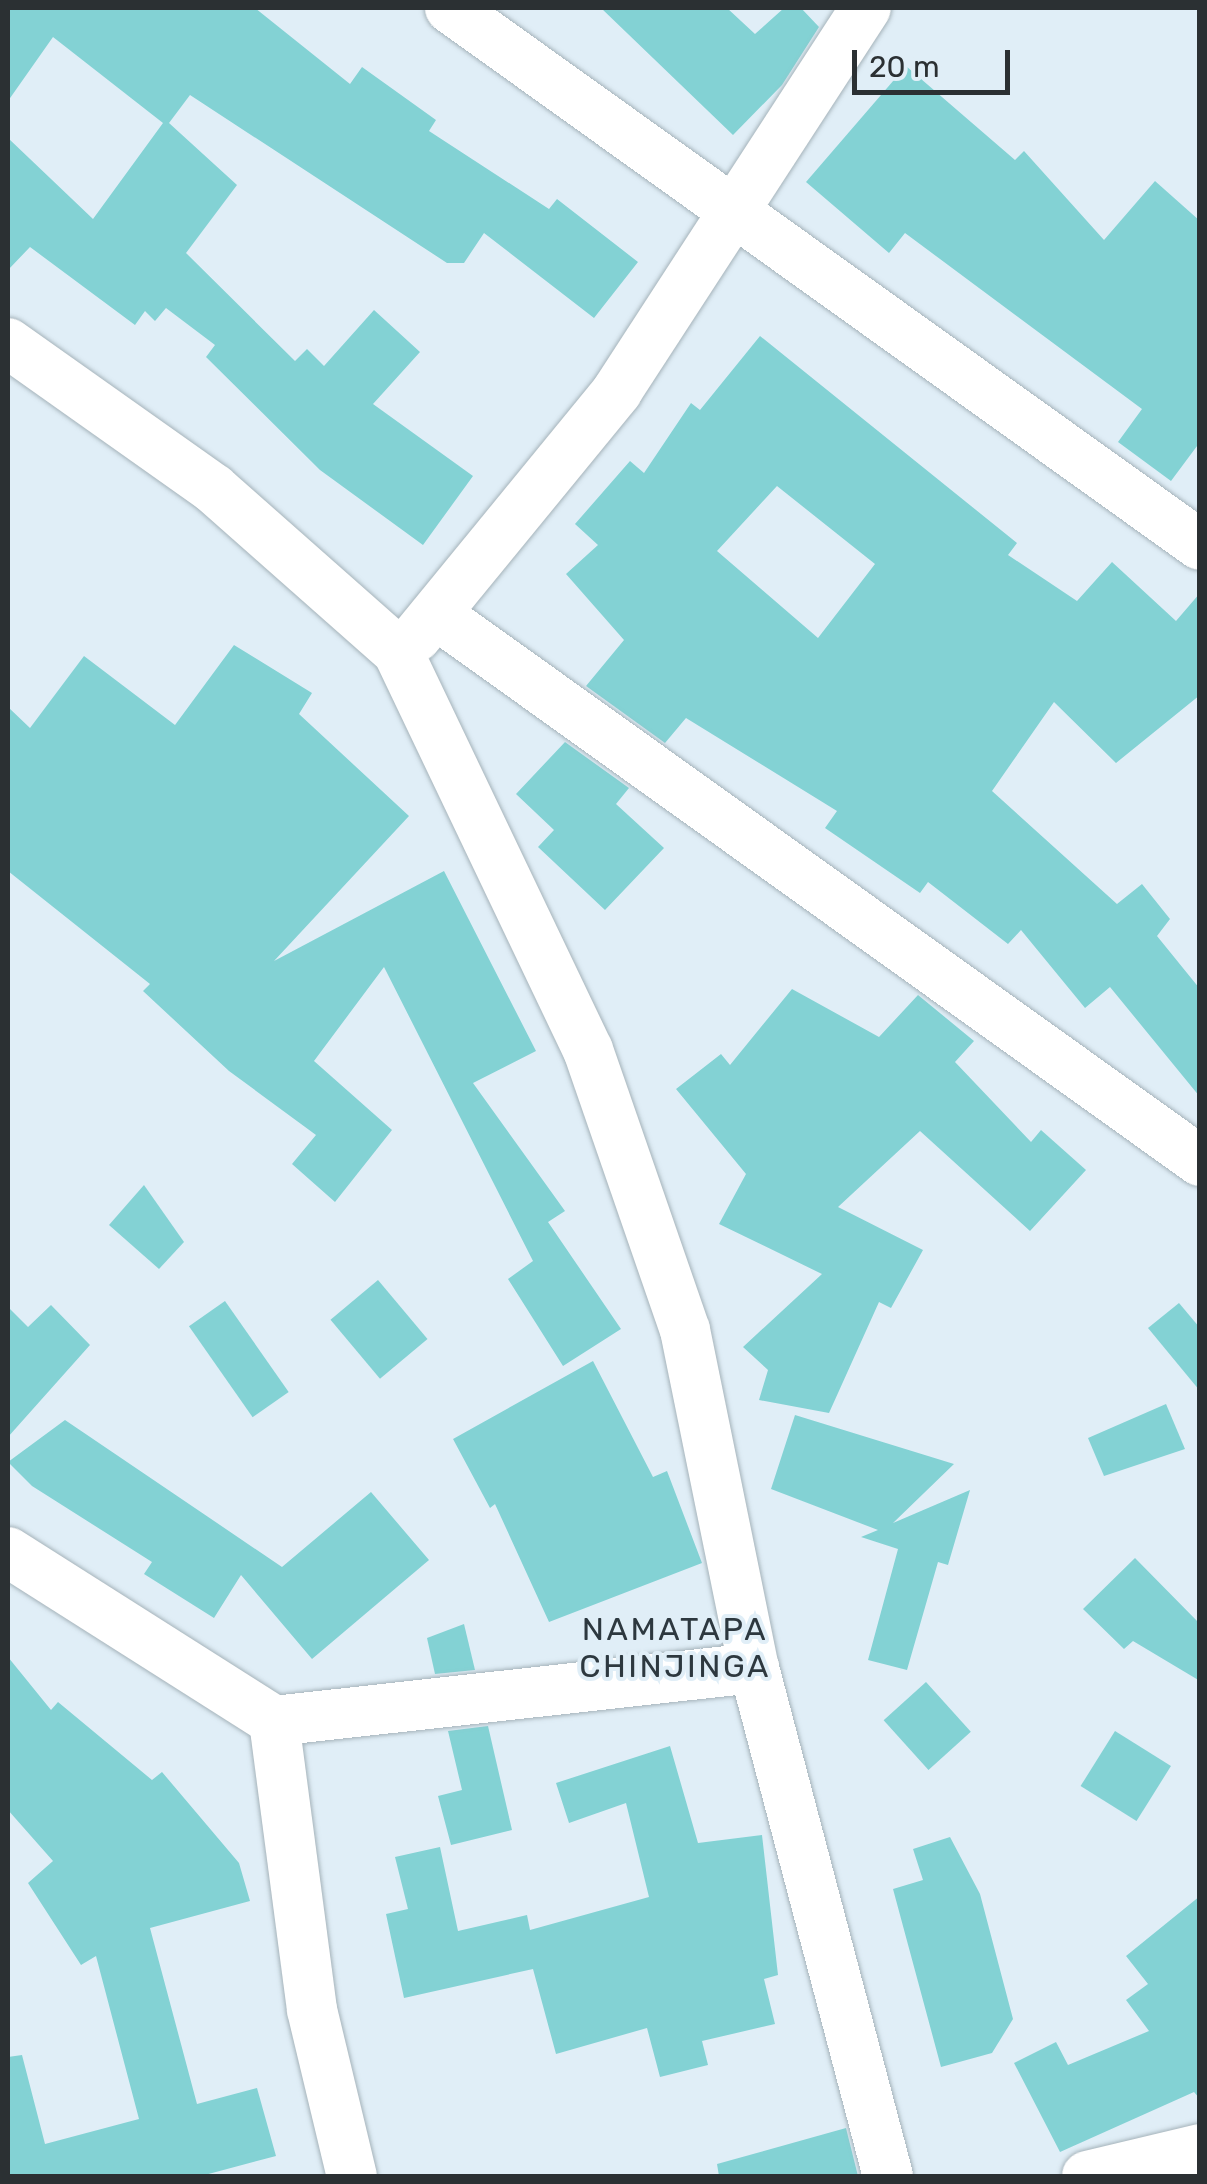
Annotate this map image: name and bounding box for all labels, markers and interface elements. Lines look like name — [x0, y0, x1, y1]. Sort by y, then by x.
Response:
scale bar — [857, 30, 1014, 92]
text: 20 m — [869, 49, 940, 85]
district label: NAMATAPA CHINJINGA — [579, 1611, 771, 1686]

